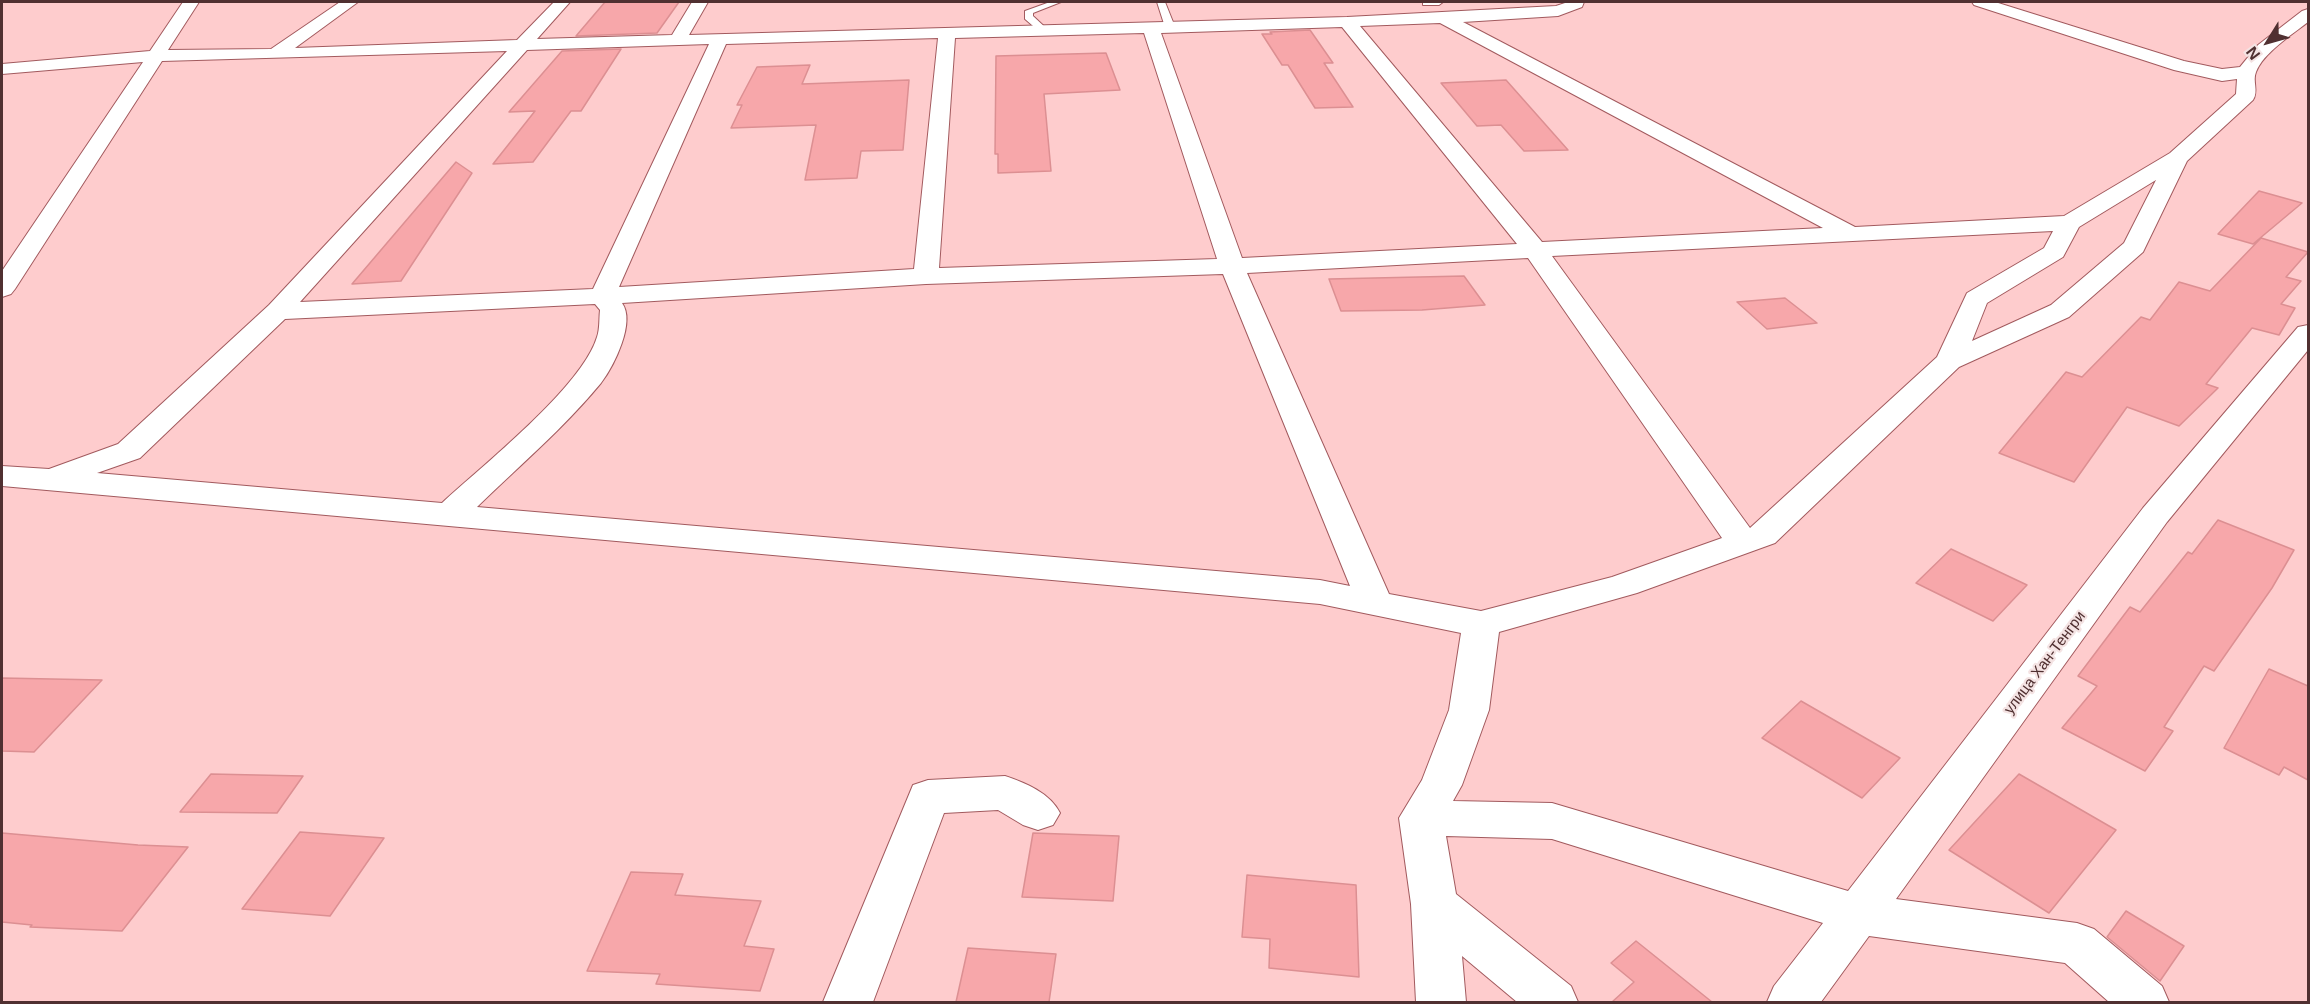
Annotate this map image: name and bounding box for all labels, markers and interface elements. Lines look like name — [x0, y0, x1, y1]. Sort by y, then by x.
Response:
north arrow — [2238, 12, 2298, 72]
text: N — [2243, 43, 2263, 63]
street label: улица Хан-Тенгри — [2000, 608, 2090, 718]

